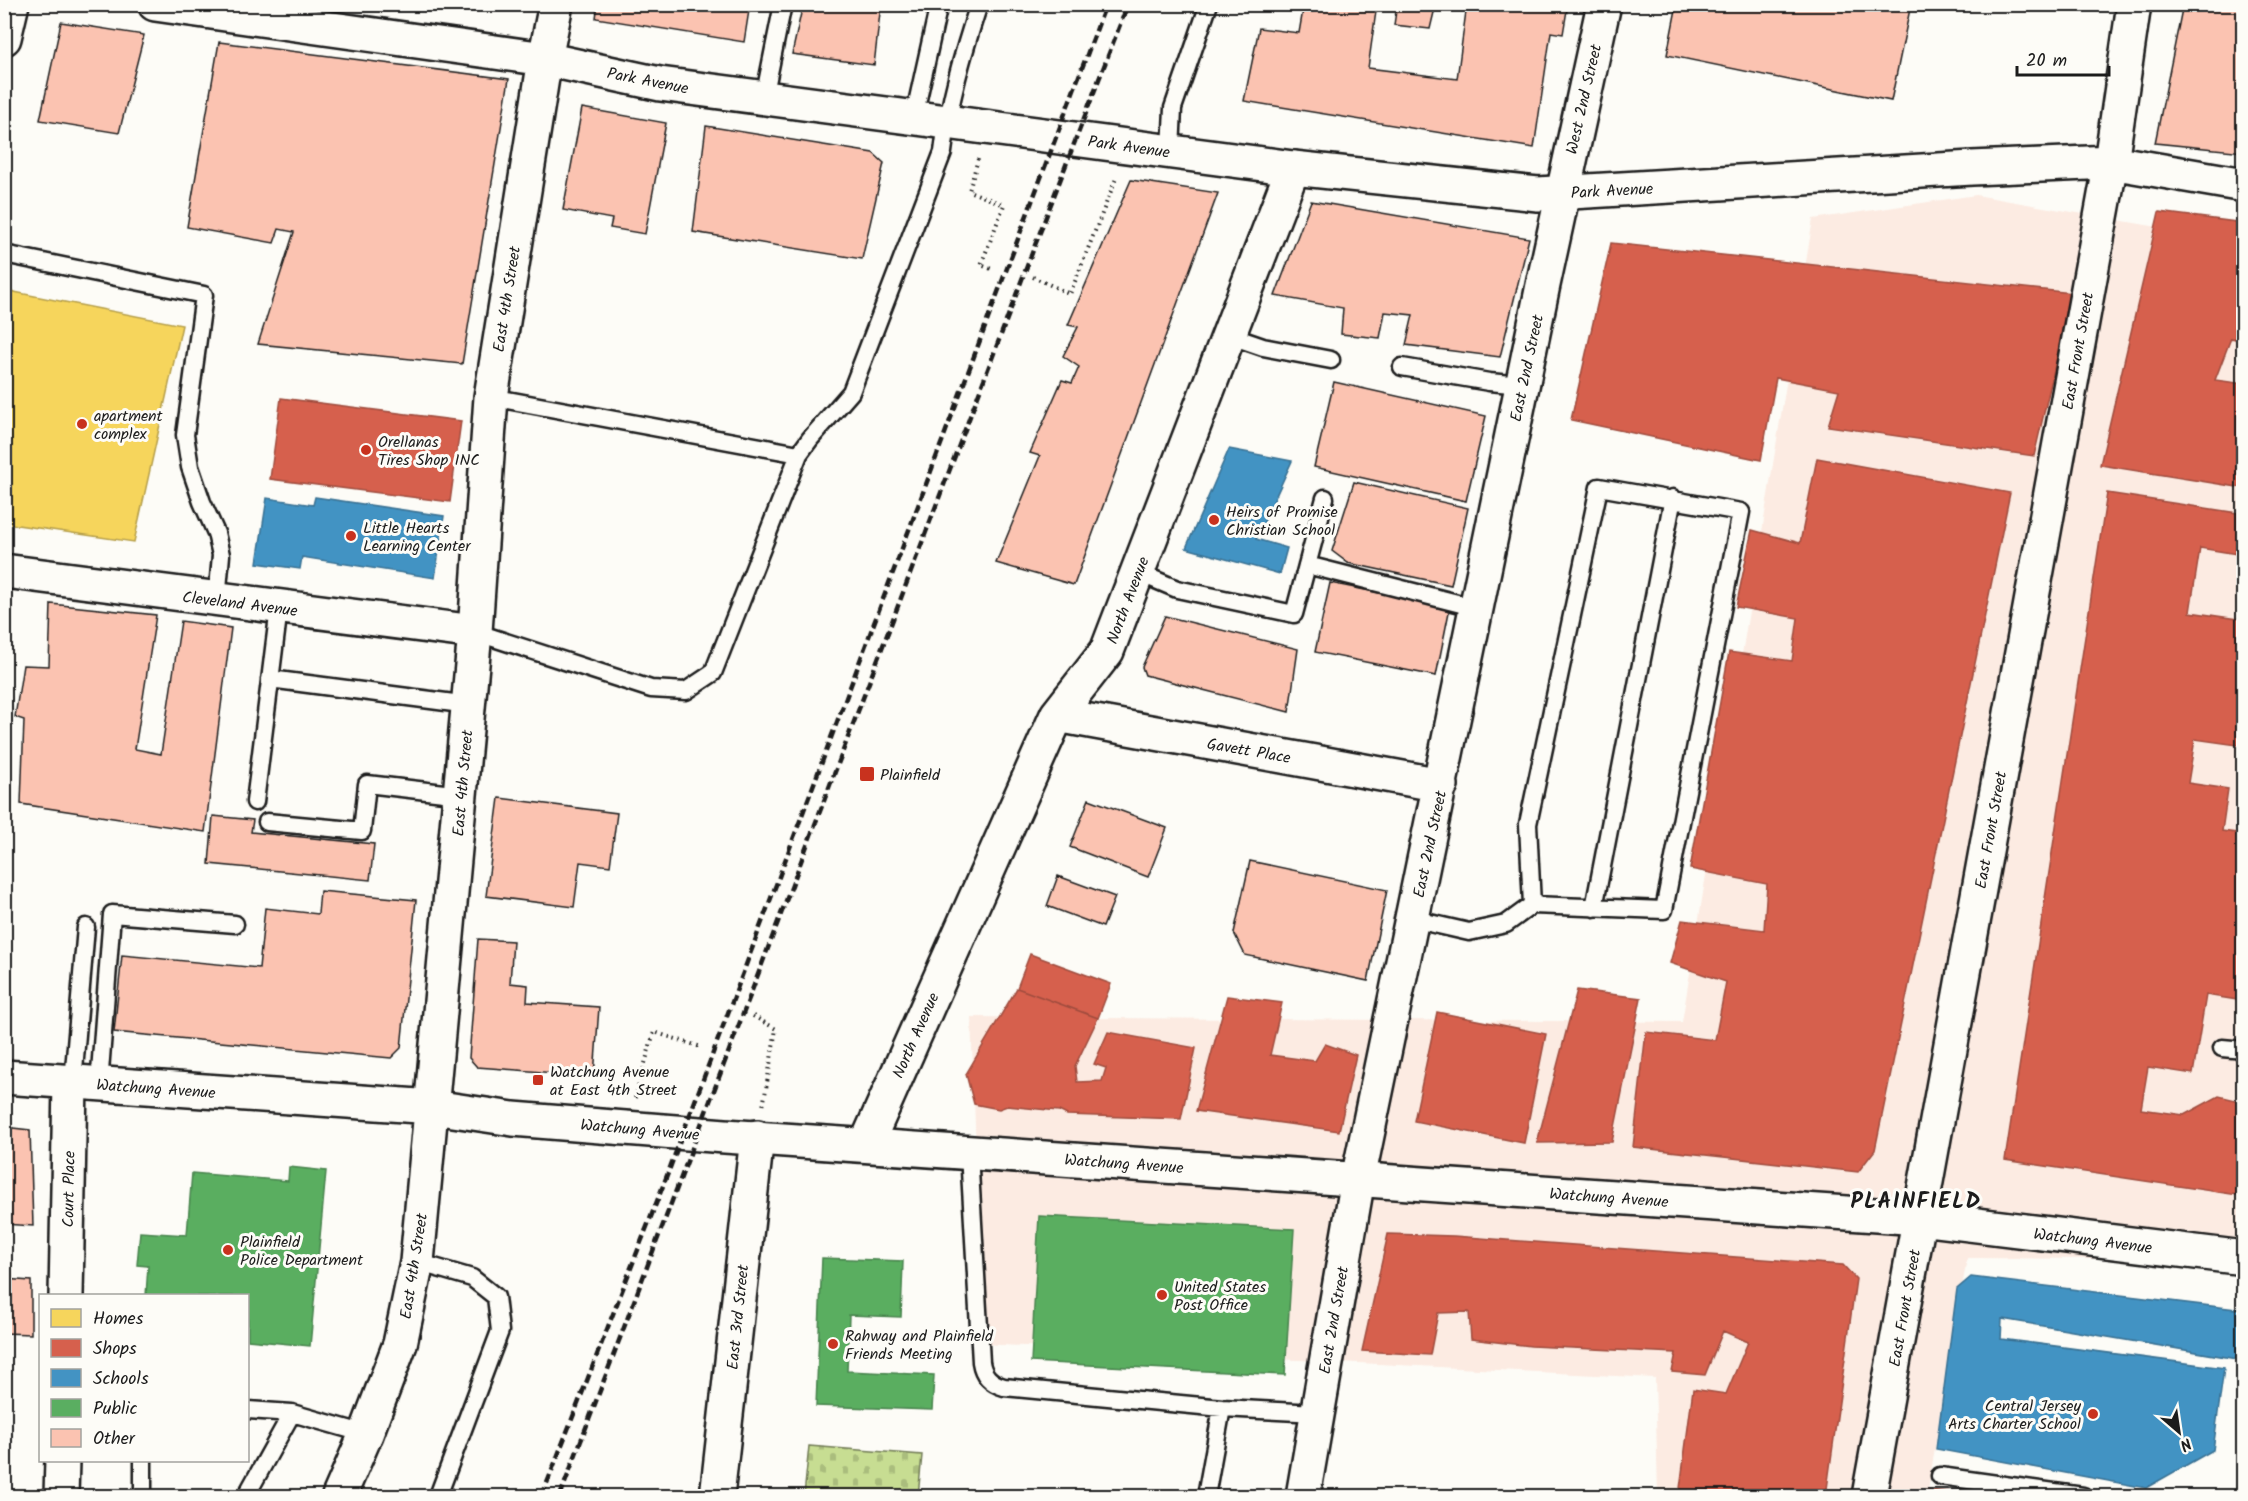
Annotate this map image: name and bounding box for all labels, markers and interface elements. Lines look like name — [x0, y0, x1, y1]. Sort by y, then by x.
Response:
scale bar — [2017, 39, 2108, 77]
street label: West 2nd Street — [1560, 41, 1609, 157]
text: 20 m — [2026, 47, 2067, 76]
street label: Park Avenue — [605, 61, 691, 102]
street label: Park Avenue — [1086, 129, 1171, 166]
street label: Park Avenue — [1570, 177, 1654, 206]
street label: East 4th Street — [487, 244, 528, 354]
street label: East Front Street — [2056, 290, 2101, 412]
street label: East 2nd Street — [1504, 312, 1551, 424]
place label: apartment complex — [94, 404, 164, 447]
marker: apartment complex — [75, 417, 89, 431]
place label: Orellanas Tires Shop INC — [378, 430, 480, 473]
marker: Orellanas Tires Shop INC — [359, 443, 373, 457]
place label: Heirs of Promise Christian School — [1226, 500, 1338, 543]
marker: Heirs of Promise Christian School — [1207, 513, 1221, 527]
place label: Little Hearts Learning Center — [363, 516, 472, 559]
marker: Little Hearts Learning Center — [344, 529, 358, 543]
street label: North Avenue — [1100, 553, 1156, 648]
street label: Cleveland Avenue — [181, 585, 299, 624]
street label: East 4th Street — [446, 728, 481, 837]
street label: Gavett Place — [1205, 732, 1293, 771]
place label: Plainfield — [880, 763, 941, 788]
marker: Plainfield — [858, 765, 876, 783]
street label: East Front Street — [1969, 769, 2014, 891]
street label: East 2nd Street — [1407, 788, 1454, 900]
street label: North Avenue — [886, 989, 946, 1083]
place label: Watchung Avenue at East 4th Street — [550, 1060, 678, 1103]
street label: Watchung Avenue — [96, 1073, 216, 1106]
marker: Watchung Avenue at East 4th Street — [531, 1073, 545, 1087]
street label: Watchung Avenue — [579, 1113, 700, 1148]
street label: Watchung Avenue — [1064, 1148, 1184, 1181]
street label: Court Place — [56, 1150, 83, 1228]
street label: Watchung Avenue — [1549, 1182, 1669, 1215]
district label: PLAINFIELD — [1850, 1185, 1982, 1220]
street label: East 4th Street — [394, 1211, 435, 1321]
street label: Watchung Avenue — [2032, 1222, 2154, 1261]
place label: Plainfield Police Department — [240, 1230, 364, 1273]
marker: Plainfield Police Department — [221, 1243, 235, 1257]
street label: East Front Street — [1883, 1247, 1928, 1369]
street label: East 3rd Street — [721, 1262, 757, 1371]
street label: East 2nd Street — [1313, 1264, 1356, 1376]
place label: United States Post Office — [1174, 1275, 1266, 1318]
marker: United States Post Office — [1155, 1288, 1169, 1302]
legend — [39, 1294, 249, 1462]
text: Homes — [93, 1305, 144, 1334]
place label: Rahway and Plainfield Friends Meeting — [845, 1324, 994, 1367]
text: Shops — [93, 1335, 137, 1364]
marker: Rahway and Plainfield Friends Meeting — [826, 1337, 840, 1351]
text: Schools — [93, 1365, 149, 1394]
place label: Central Jersey Arts Charter School — [1948, 1394, 2081, 1437]
text: Public — [93, 1395, 138, 1424]
north arrow — [2149, 1402, 2209, 1462]
marker: Central Jersey Arts Charter School — [2086, 1407, 2100, 1421]
text: Other — [93, 1425, 136, 1454]
text: N — [2175, 1430, 2196, 1457]

